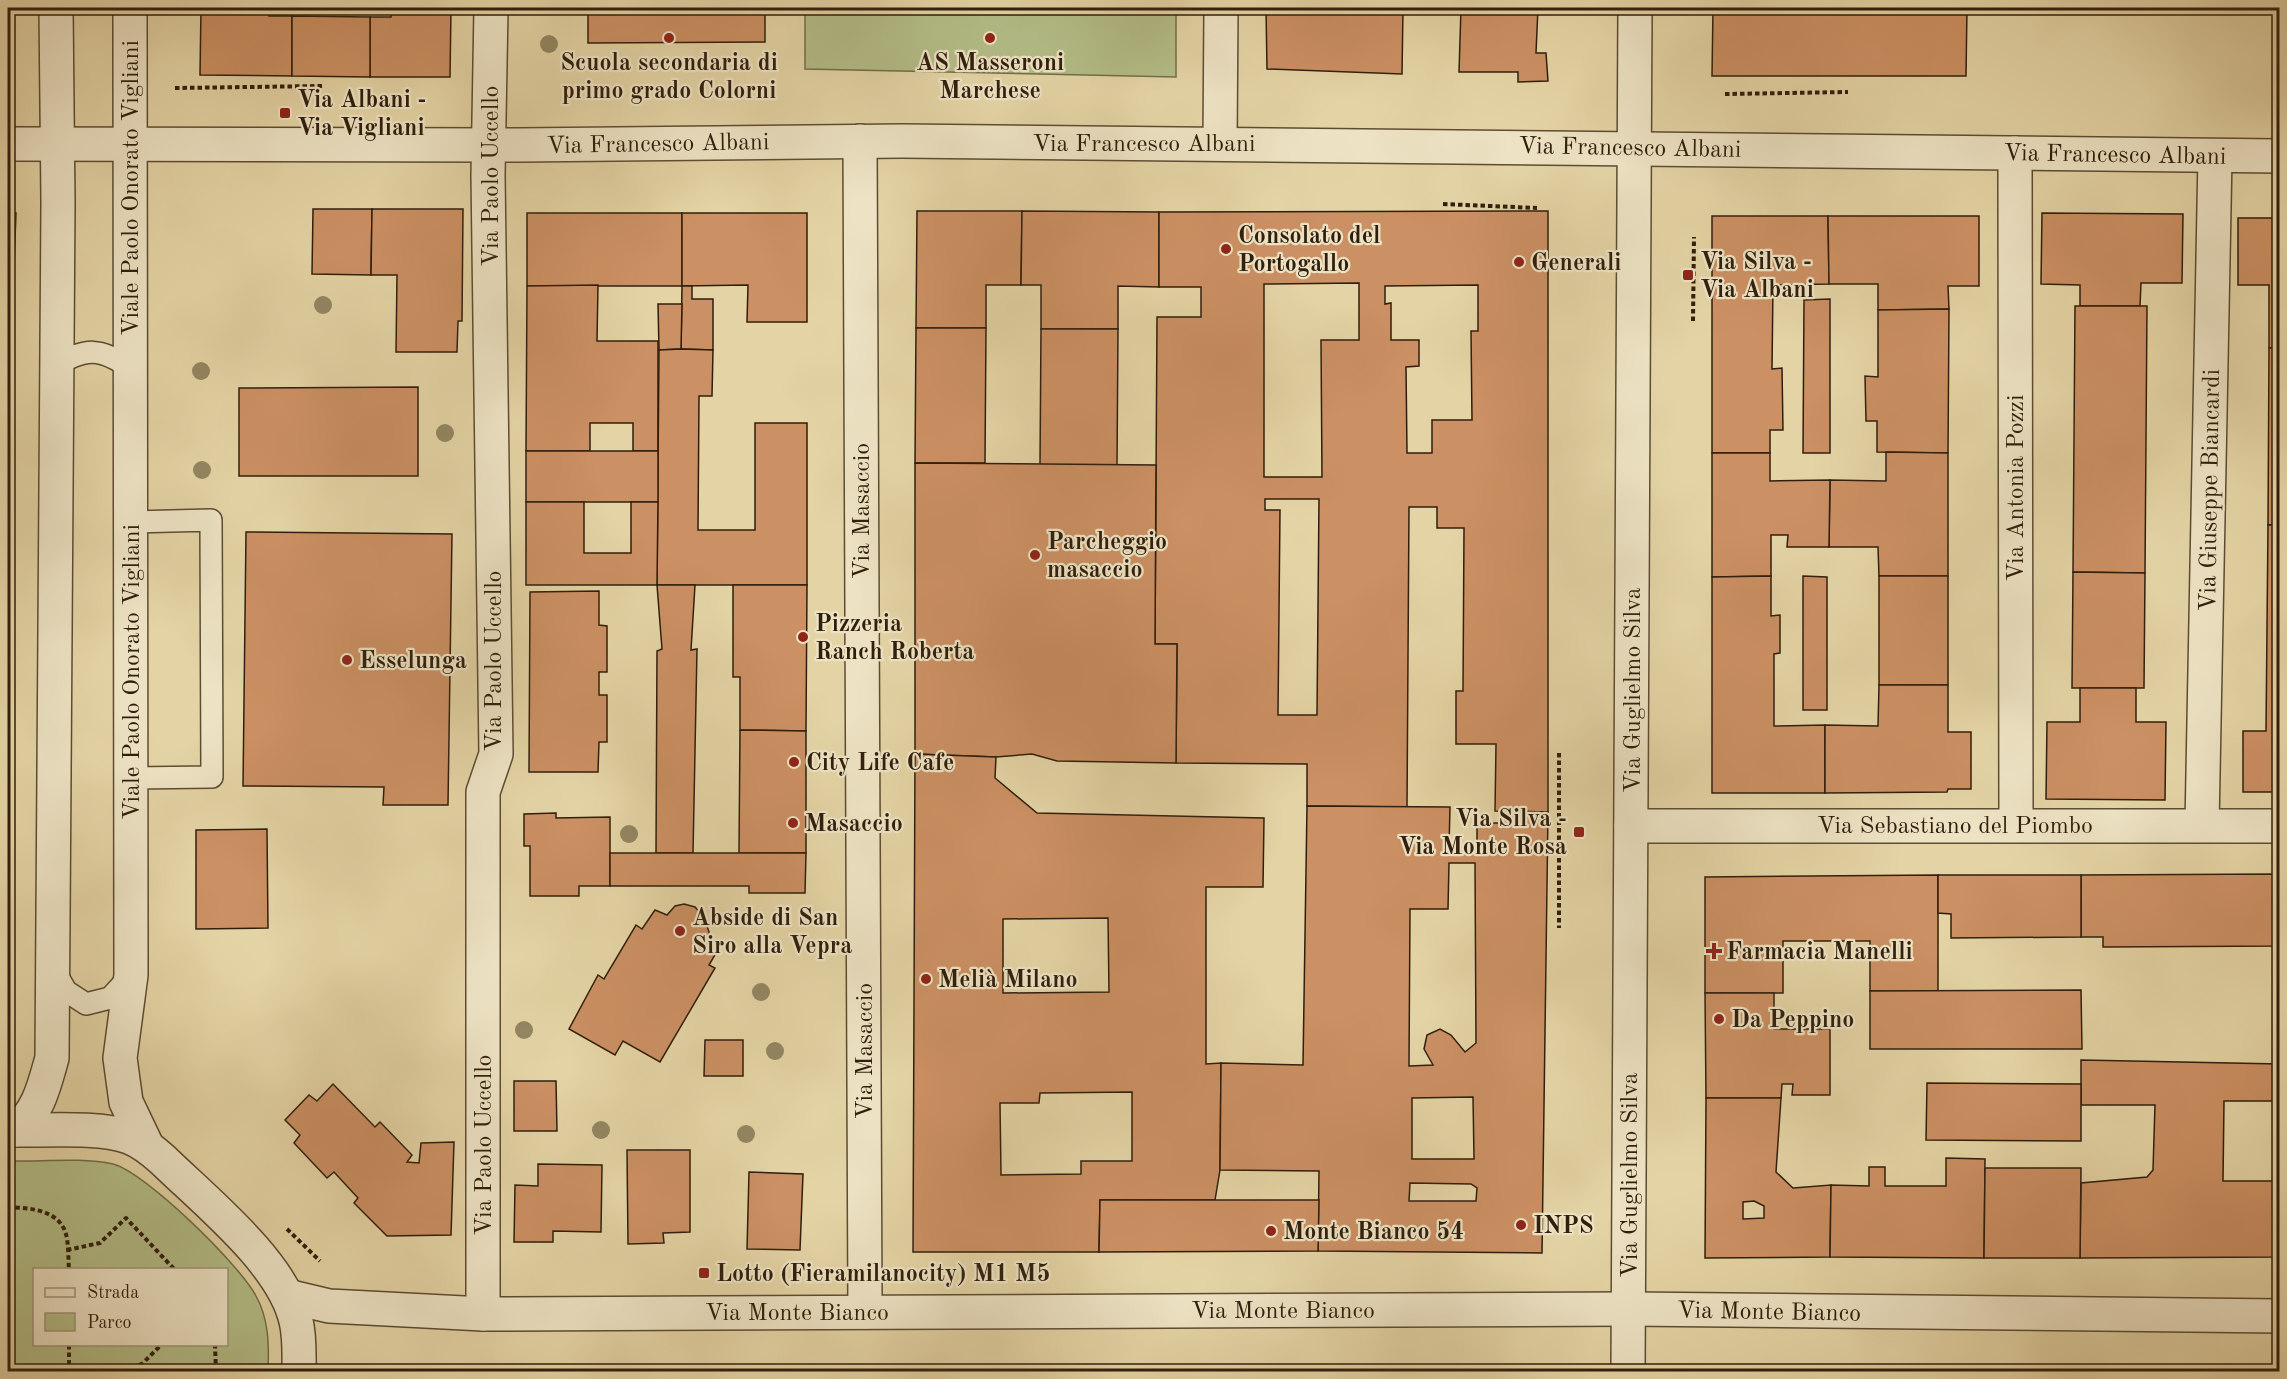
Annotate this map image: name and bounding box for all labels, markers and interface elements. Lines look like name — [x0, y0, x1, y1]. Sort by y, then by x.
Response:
marker: Scuola secondaria di primo grado Colorni — [662, 31, 676, 45]
marker: AS Masseroni Marchese — [983, 31, 997, 45]
street label: Viale Paolo Onorato Vigliani — [120, 40, 144, 336]
place label: Scuola secondaria di primo grado Colorni — [560, 52, 778, 104]
place label: AS Masseroni Marchese — [916, 52, 1064, 104]
street label: Via Paolo Uccello — [480, 85, 504, 267]
place label: Via Albani - Via Vigliani — [297, 89, 426, 141]
marker: Via Albani - Via Vigliani — [278, 106, 292, 120]
street label: Via Francesco Albani — [546, 131, 770, 159]
street label: Via Francesco Albani — [1033, 133, 1255, 157]
street label: Via Francesco Albani — [1518, 135, 1742, 163]
street label: Via Francesco Albani — [2003, 142, 2227, 170]
place label: Consolato del Portogallo — [1238, 225, 1380, 277]
marker: Consolato del Portogallo — [1219, 242, 1233, 256]
place label: Via Silva - Via Albani — [1700, 251, 1814, 303]
place label: Generali — [1531, 252, 1621, 276]
marker: Generali — [1512, 255, 1526, 269]
marker: Via Silva - Via Albani — [1681, 268, 1695, 282]
street label: Via Giuseppe Biancardi — [2197, 369, 2225, 611]
street label: Via Antonia Pozzi — [2005, 395, 2029, 581]
street label: Via Masaccio — [851, 443, 875, 579]
street label: Viale Paolo Onorato Vigliani — [121, 524, 145, 820]
place label: Parcheggio masaccio — [1047, 531, 1167, 583]
marker: Parcheggio masaccio — [1028, 548, 1042, 562]
street label: Via Paolo Uccello — [483, 570, 507, 752]
street label: Via Guglielmo Silva — [1622, 587, 1646, 793]
place label: Pizzeria Ranch Roberta — [815, 613, 974, 665]
marker: Pizzeria Ranch Roberta — [796, 630, 810, 644]
place label: Esselunga — [359, 650, 467, 674]
marker: Esselunga — [340, 653, 354, 667]
place label: City Life Cafe — [806, 752, 954, 776]
marker: City Life Cafe — [787, 755, 801, 769]
place label: Via Silva - Via Monte Rosa — [1398, 808, 1567, 860]
place label: Masaccio — [805, 813, 903, 837]
street label: Via Sebastiano del Piombo — [1817, 815, 2093, 839]
marker: Masaccio — [786, 816, 800, 830]
marker: Via Silva - Via Monte Rosa — [1572, 825, 1586, 839]
place label: Abside di San Siro alla Vepra — [692, 907, 852, 959]
marker: Abside di San Siro alla Vepra — [673, 924, 687, 938]
place label: Farmacia Manelli — [1726, 941, 1913, 965]
marker: Farmacia Manelli — [1707, 944, 1721, 958]
place label: Melià Milano — [938, 969, 1078, 993]
marker: Melià Milano — [919, 972, 933, 986]
street label: Via Masaccio — [854, 983, 878, 1119]
place label: Da Peppino — [1731, 1009, 1854, 1033]
marker: Da Peppino — [1712, 1012, 1726, 1026]
street label: Via Paolo Uccello — [473, 1054, 497, 1236]
street label: Via Guglielmo Silva — [1619, 1072, 1643, 1278]
place label: INPS — [1533, 1215, 1594, 1239]
marker: INPS — [1514, 1218, 1528, 1232]
place label: Monte Bianco 54 — [1283, 1220, 1464, 1245]
marker: Monte Bianco 54 — [1264, 1224, 1278, 1238]
place label: Lotto (Fieramilanocity) M1 M5 — [716, 1262, 1050, 1287]
marker: Lotto (Fieramilanocity) M1 M5 — [697, 1266, 711, 1280]
legend — [33, 1268, 228, 1346]
text: Strada — [87, 1284, 139, 1302]
street label: Via Monte Bianco — [1677, 1299, 1861, 1327]
street label: Via Monte Bianco — [1191, 1300, 1375, 1324]
street label: Via Monte Bianco — [705, 1302, 889, 1326]
text: Parco — [87, 1314, 132, 1332]

